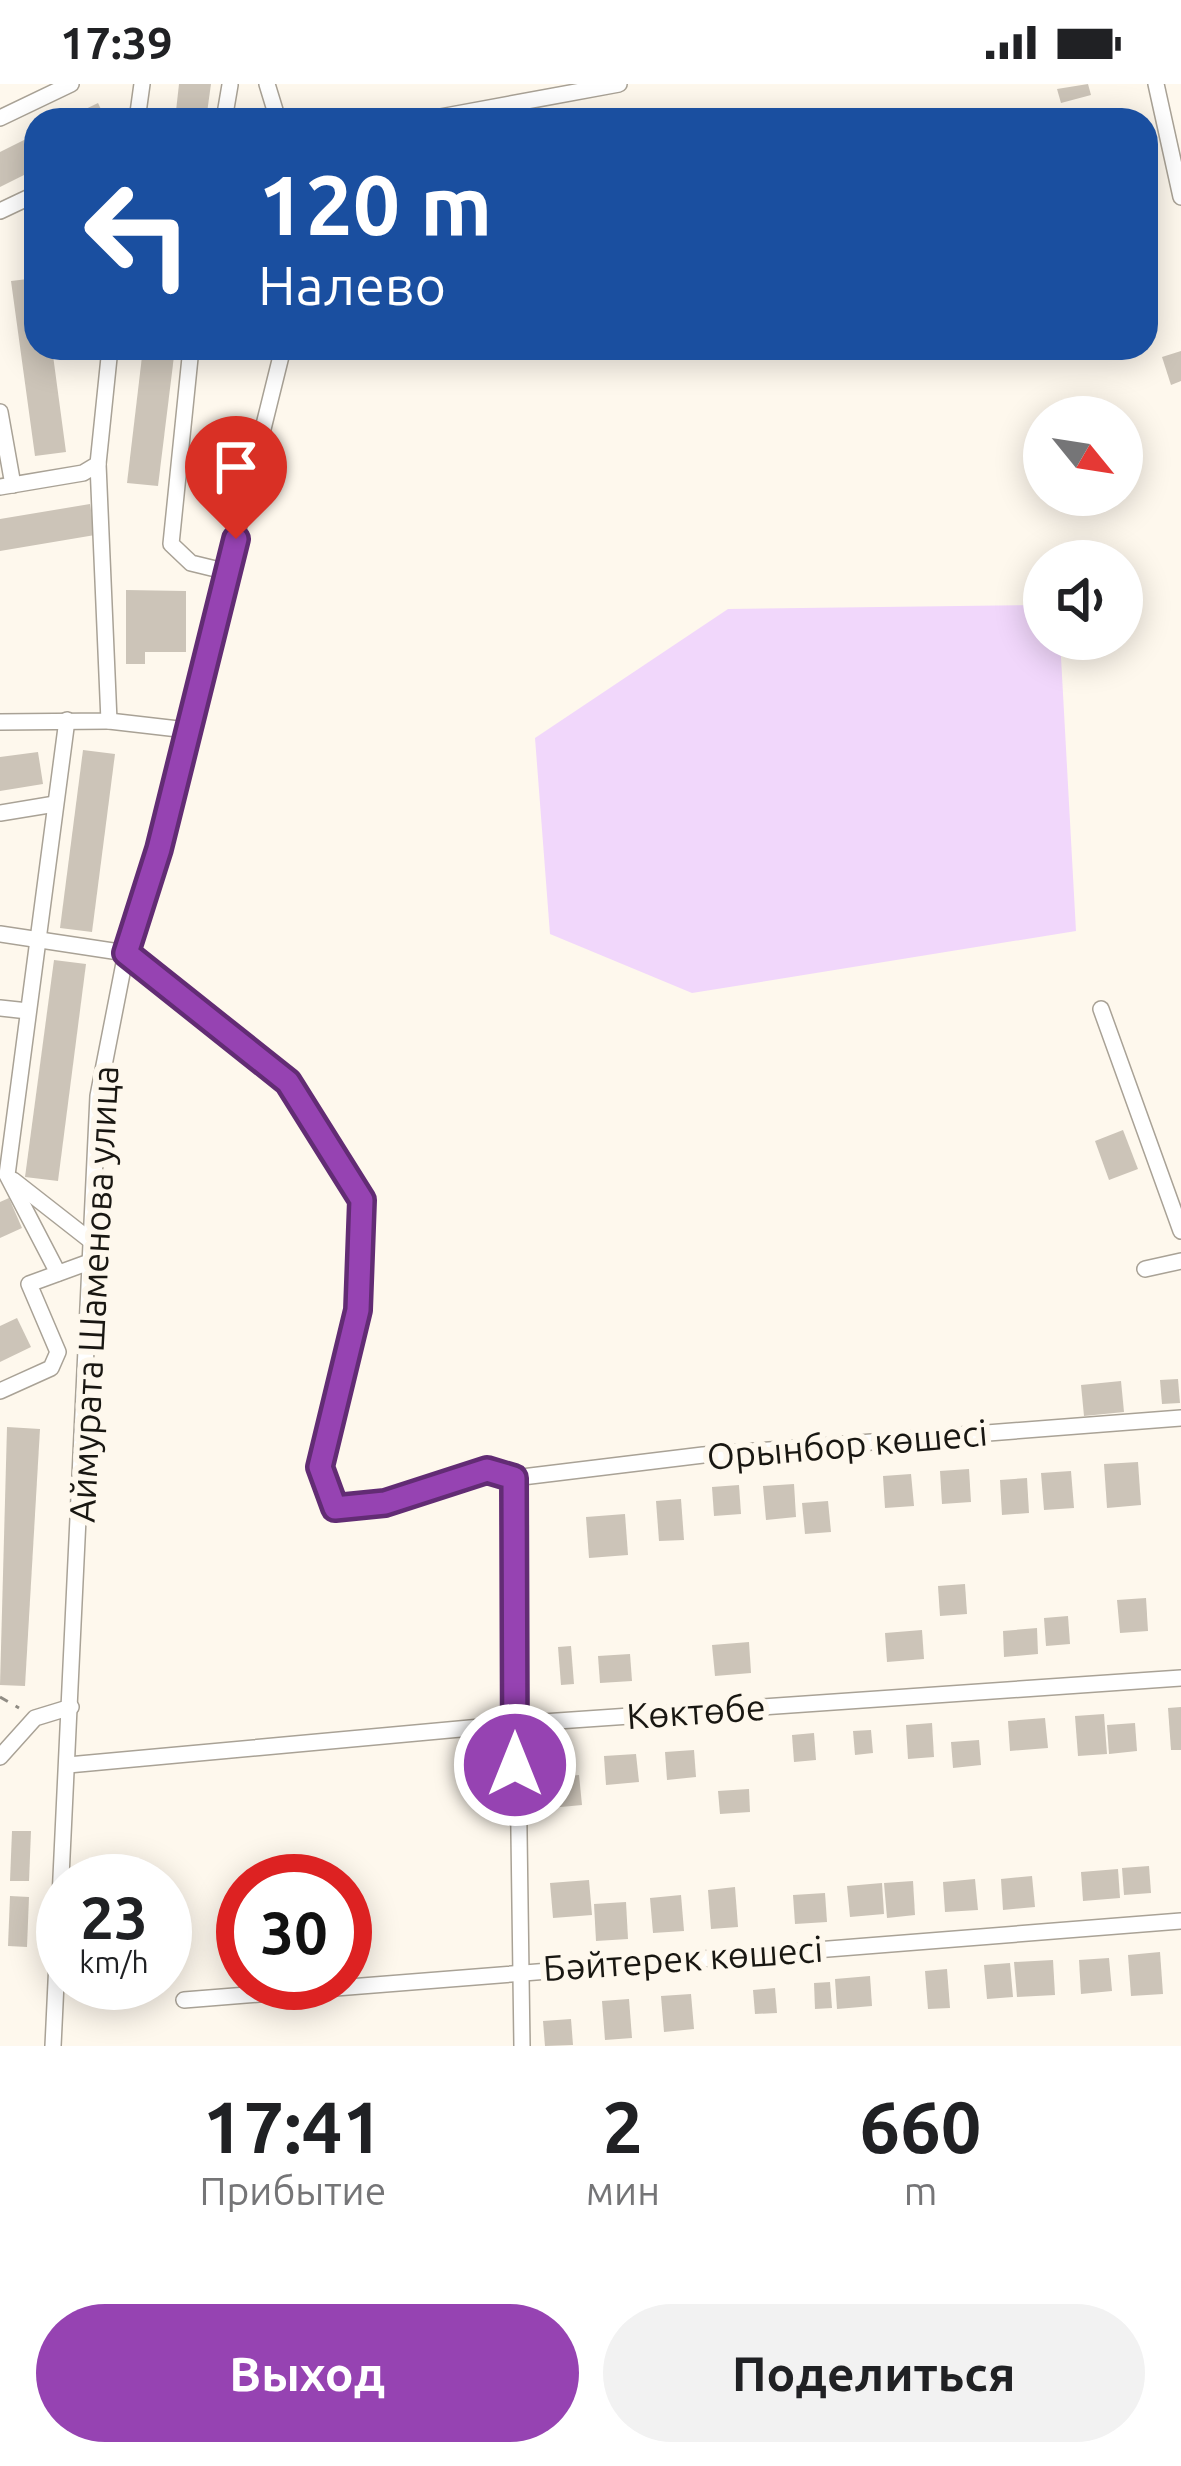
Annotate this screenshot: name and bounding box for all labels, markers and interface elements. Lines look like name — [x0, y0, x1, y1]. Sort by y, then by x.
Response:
text: 17:39 — [60, 17, 173, 68]
icon: left — [60, 156, 216, 312]
text: 120 m — [258, 157, 492, 251]
text: Налево — [258, 255, 446, 315]
north arrow — [1023, 396, 1143, 516]
map controls — [1023, 396, 1143, 660]
pin — [185, 416, 287, 539]
icon: arrive — [203, 434, 269, 500]
button: sound — [1023, 540, 1143, 660]
street label: Аймурата Шаменова улица — [61, 1065, 125, 1523]
street label: Орынбор көшесі — [705, 1411, 989, 1477]
street label: Көктөбе — [625, 1686, 767, 1736]
position arrow — [452, 1702, 578, 1828]
speed limit sign: 30 — [216, 1854, 372, 2010]
text: 23 — [80, 1883, 148, 1950]
street label: Бәйтерек көшесі — [542, 1928, 824, 1988]
text: km/h — [79, 1945, 149, 1979]
text: 17:41 — [203, 2086, 383, 2167]
text: 2 — [603, 2086, 643, 2167]
text: 660 — [860, 2086, 981, 2167]
text: Прибытие — [200, 2169, 386, 2212]
text: мин — [586, 2169, 660, 2212]
text: m — [904, 2169, 937, 2212]
button: Выход — [36, 2304, 579, 2442]
button: Поделиться — [603, 2304, 1145, 2442]

